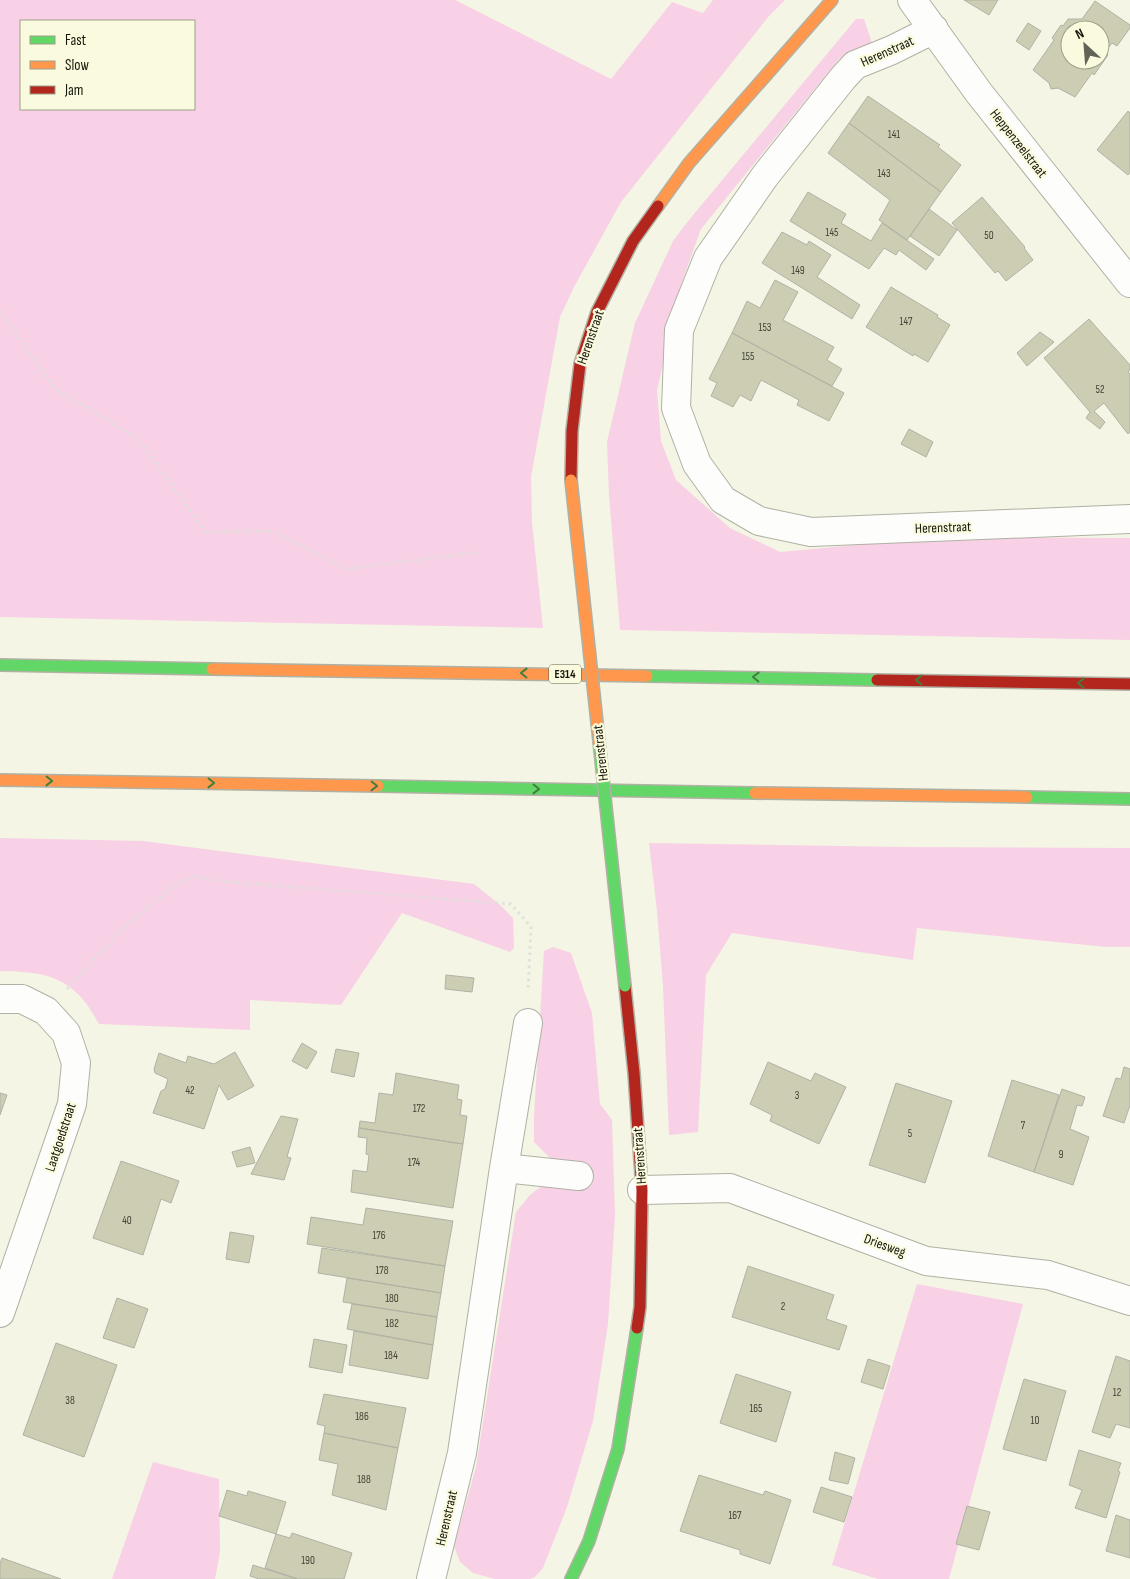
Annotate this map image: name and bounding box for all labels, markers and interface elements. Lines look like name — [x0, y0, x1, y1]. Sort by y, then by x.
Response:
legend — [20, 20, 195, 110]
north arrow — [1060, 20, 1110, 70]
text: N — [1072, 24, 1087, 43]
text: Fast — [65, 31, 87, 50]
street label: Herenstraat — [858, 32, 916, 71]
text: Slow — [65, 56, 89, 75]
text: Jam — [64, 81, 83, 100]
street label: Heppenzeelstraat — [986, 105, 1051, 181]
house number: 141 — [888, 128, 900, 141]
house number: 143 — [877, 167, 891, 180]
house number: 145 — [826, 226, 838, 239]
house number: 50 — [984, 229, 994, 242]
house number: 149 — [791, 264, 805, 277]
street label: Herenstraat — [573, 308, 608, 367]
house number: 147 — [900, 315, 913, 328]
house number: 153 — [759, 321, 772, 334]
house number: 155 — [742, 350, 754, 363]
house number: 52 — [1096, 383, 1105, 396]
street label: Herenstraat — [915, 518, 971, 537]
road number: E314 — [549, 664, 581, 684]
one-way arrow — [520, 668, 528, 678]
one-way arrow — [752, 672, 760, 682]
one-way arrow — [915, 675, 922, 685]
one-way arrow — [1077, 678, 1085, 688]
street label: Herenstraat — [589, 724, 612, 782]
one-way arrow — [45, 776, 53, 786]
one-way arrow — [207, 778, 215, 789]
one-way arrow — [370, 781, 378, 791]
one-way arrow — [532, 784, 540, 794]
house number: 42 — [185, 1084, 195, 1097]
house number: 3 — [795, 1089, 800, 1102]
street label: Laatgoedstraat — [41, 1101, 80, 1174]
house number: 172 — [413, 1102, 426, 1115]
house number: 7 — [1021, 1119, 1026, 1132]
street label: Herenstraat — [629, 1127, 650, 1185]
house number: 5 — [908, 1127, 912, 1140]
house number: 9 — [1059, 1148, 1064, 1161]
house number: 174 — [408, 1156, 421, 1169]
house number: 40 — [122, 1214, 132, 1227]
house number: 176 — [372, 1229, 386, 1242]
street label: Driesweg — [862, 1230, 908, 1261]
house number: 178 — [375, 1264, 389, 1277]
house number: 180 — [385, 1292, 399, 1305]
house number: 2 — [781, 1300, 786, 1313]
house number: 182 — [385, 1317, 399, 1330]
house number: 184 — [384, 1349, 398, 1362]
house number: 12 — [1113, 1386, 1122, 1399]
house number: 38 — [65, 1394, 75, 1407]
house number: 165 — [749, 1402, 763, 1415]
house number: 186 — [355, 1410, 369, 1423]
house number: 10 — [1031, 1414, 1039, 1427]
house number: 188 — [357, 1473, 371, 1486]
street label: Herenstraat — [432, 1489, 461, 1547]
house number: 167 — [728, 1509, 742, 1522]
house number: 190 — [301, 1554, 315, 1567]

